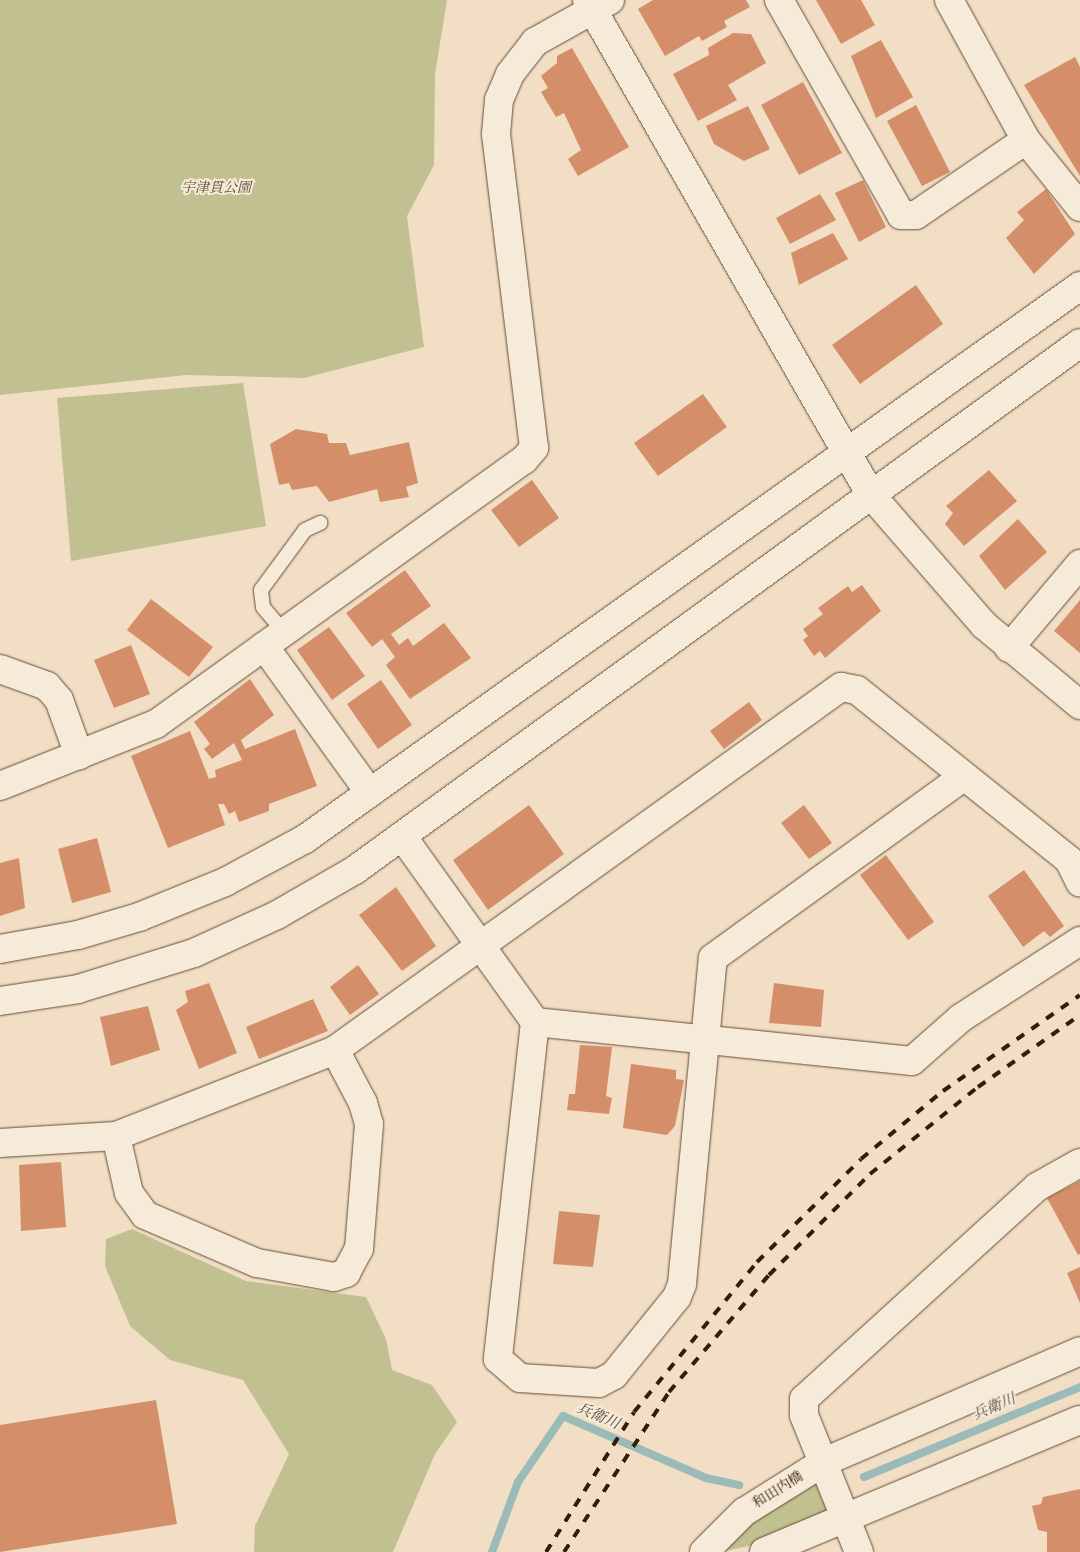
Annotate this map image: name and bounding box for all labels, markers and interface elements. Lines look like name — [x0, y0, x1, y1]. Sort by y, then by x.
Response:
park label: 宇津貫公園 — [181, 180, 251, 196]
water label: 兵衛川 — [970, 1390, 1018, 1424]
water label: 兵衛川 — [574, 1399, 622, 1433]
street label: 和田内橋 — [750, 1468, 806, 1512]

